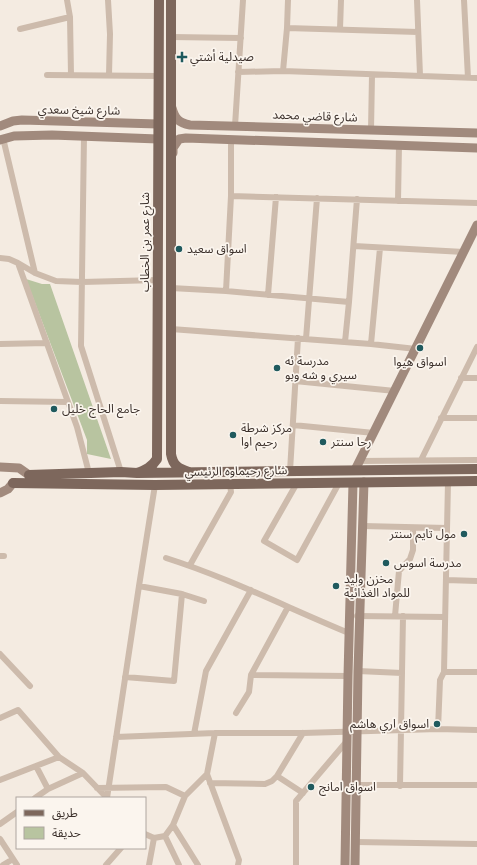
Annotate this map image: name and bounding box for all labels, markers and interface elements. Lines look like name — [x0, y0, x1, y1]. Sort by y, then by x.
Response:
place label: صيدلية أشتي — [190, 49, 254, 67]
marker: صيدلية أشتي — [177, 52, 187, 62]
street label: شارع شيخ سعدي — [38, 102, 120, 121]
street label: شارع قاضي محمد — [272, 108, 358, 127]
street label: شارع عمر بن الخطاب — [138, 192, 154, 292]
place label: اسواق سعيد — [187, 242, 247, 256]
marker: اسواق سعيد — [174, 244, 184, 254]
marker: اسواق هيوا — [415, 343, 425, 353]
place label: مدرسة ئه سيري و شه وبو — [285, 354, 357, 385]
place label: اسواق هيوا — [393, 355, 447, 369]
marker: مدرسة ئه سيري و شه وبو — [272, 363, 282, 373]
place label: جامع الحاج خليل — [62, 402, 140, 418]
marker: جامع الحاج خليل — [49, 404, 59, 414]
place label: مركز شرطة رحيم اوا — [241, 421, 292, 451]
marker: مركز شرطة رحيم اوا — [228, 430, 238, 440]
place label: رحا سنتر — [330, 435, 371, 449]
marker: رحا سنتر — [318, 437, 328, 447]
street label: شارع رحيماوه الرئيسي — [185, 463, 288, 482]
place label: مول تايم سنتر — [388, 527, 456, 543]
marker: مول تايم سنتر — [459, 529, 469, 539]
place label: مدرسة اسوس — [394, 556, 461, 570]
marker: مدرسة اسوس — [381, 558, 391, 568]
place label: مخزن وليد للمواد الغذائية — [344, 572, 410, 600]
marker: مخزن وليد للمواد الغذائية — [331, 581, 341, 591]
place label: اسواق اري هاشم — [350, 717, 429, 734]
marker: اسواق اري هاشم — [432, 719, 442, 729]
place label: اسواق امانج — [319, 780, 376, 796]
marker: اسواق امانج — [306, 782, 316, 792]
legend — [16, 797, 146, 849]
text: طريق — [52, 806, 78, 821]
text: حديقة — [52, 826, 81, 840]

